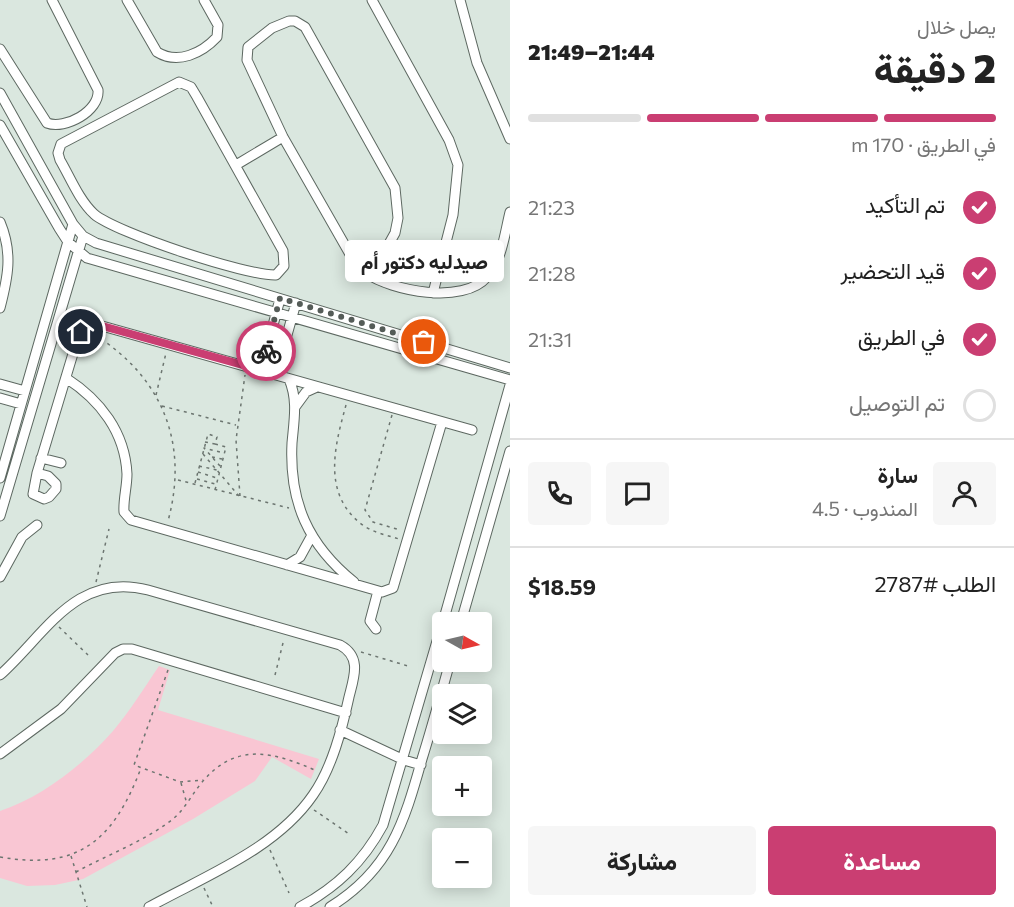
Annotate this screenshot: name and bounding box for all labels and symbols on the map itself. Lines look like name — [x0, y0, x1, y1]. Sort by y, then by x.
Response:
callout: صيدليه دكتور أم — [344, 240, 504, 282]
pin — [55, 306, 106, 357]
pin — [398, 316, 449, 367]
courier — [236, 321, 296, 381]
north arrow — [432, 612, 492, 672]

